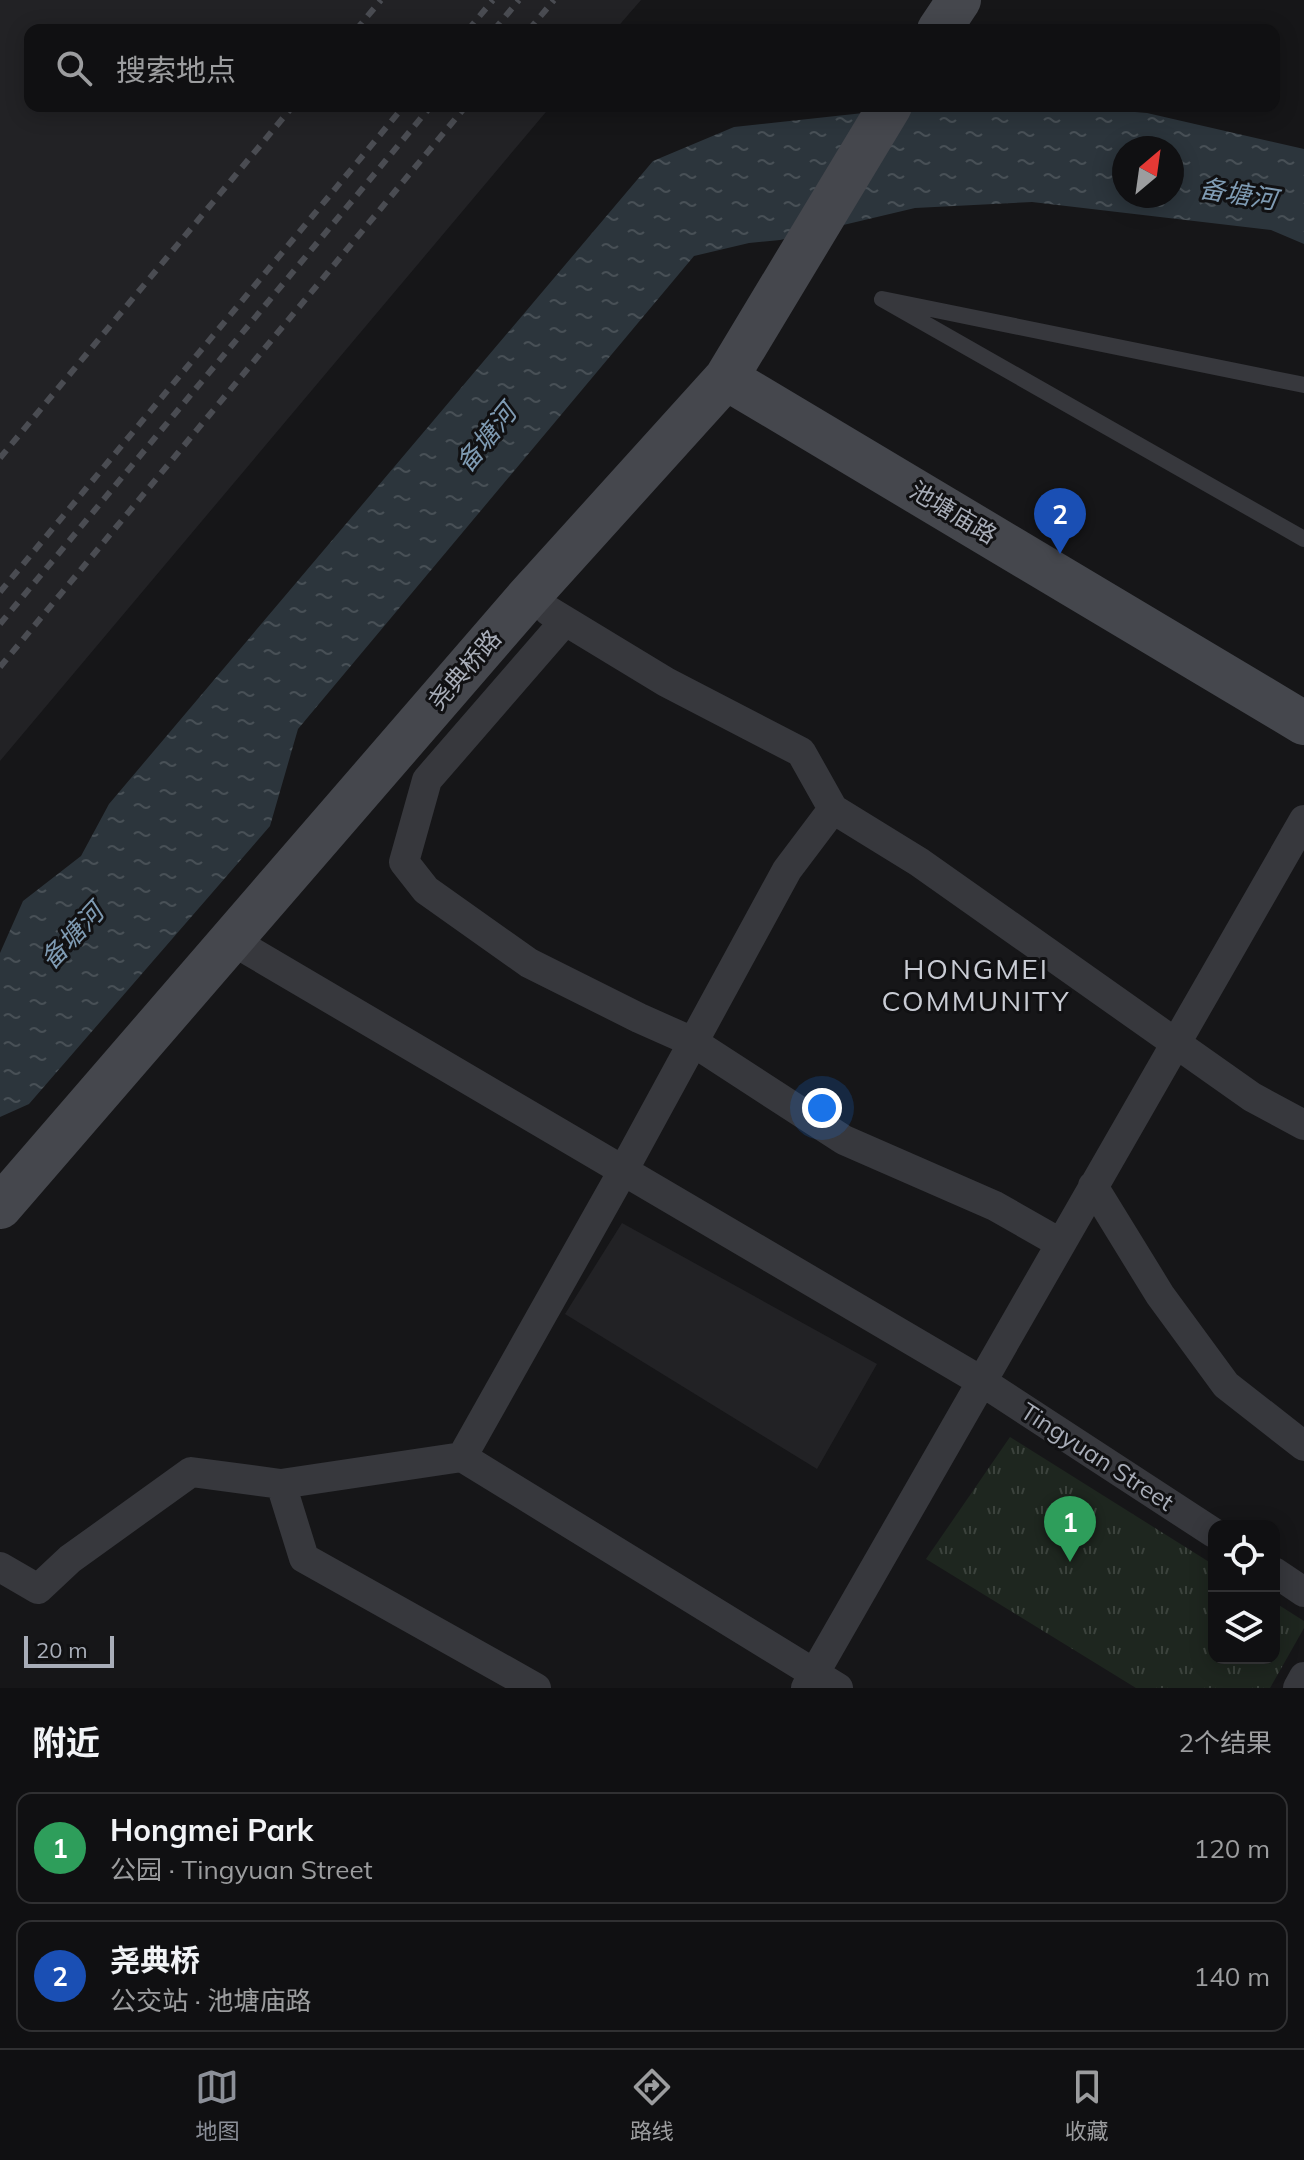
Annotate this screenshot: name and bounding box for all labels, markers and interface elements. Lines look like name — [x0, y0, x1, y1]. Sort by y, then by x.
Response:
search box — [24, 24, 1280, 112]
icon: search — [52, 46, 96, 90]
text: 搜索地点 — [116, 51, 236, 89]
north arrow — [1112, 136, 1184, 208]
water label: 备塘河 — [1197, 171, 1284, 217]
water label: 备塘河 — [448, 393, 526, 478]
street label: 池塘庙路 — [905, 475, 1002, 550]
pin: 2 — [1034, 488, 1086, 554]
street label: 尧典桥路 — [421, 623, 507, 715]
water label: 备塘河 — [33, 892, 114, 975]
district label: HONGMEI COMMUNITY — [882, 951, 1070, 1018]
your location — [802, 1088, 842, 1128]
street label: Tingyuan Street — [1015, 1396, 1180, 1517]
pin: 1 — [1044, 1496, 1096, 1562]
map controls — [1208, 1520, 1280, 1664]
button: locate — [1208, 1520, 1280, 1592]
button: layers — [1208, 1592, 1280, 1664]
scale bar — [24, 1632, 114, 1668]
text: 20 m — [36, 1636, 87, 1664]
text: 附近 — [32, 1721, 100, 1764]
text: 2个结果 — [1178, 1726, 1272, 1759]
text: Hongmei Park — [110, 1811, 313, 1849]
text: 1 — [52, 1832, 68, 1865]
text: 120 m — [1194, 1832, 1270, 1865]
text: 公园 · Tingyuan Street — [110, 1853, 373, 1886]
text: 尧典桥 — [110, 1941, 200, 1979]
text: 2 — [52, 1960, 68, 1993]
text: 140 m — [1194, 1960, 1270, 1993]
text: 公交站 · 池塘庙路 — [110, 1984, 312, 2017]
tab: 地图 — [195, 2065, 239, 2145]
tab: 路线 — [630, 2065, 674, 2145]
tab: 收藏 — [1065, 2065, 1109, 2145]

